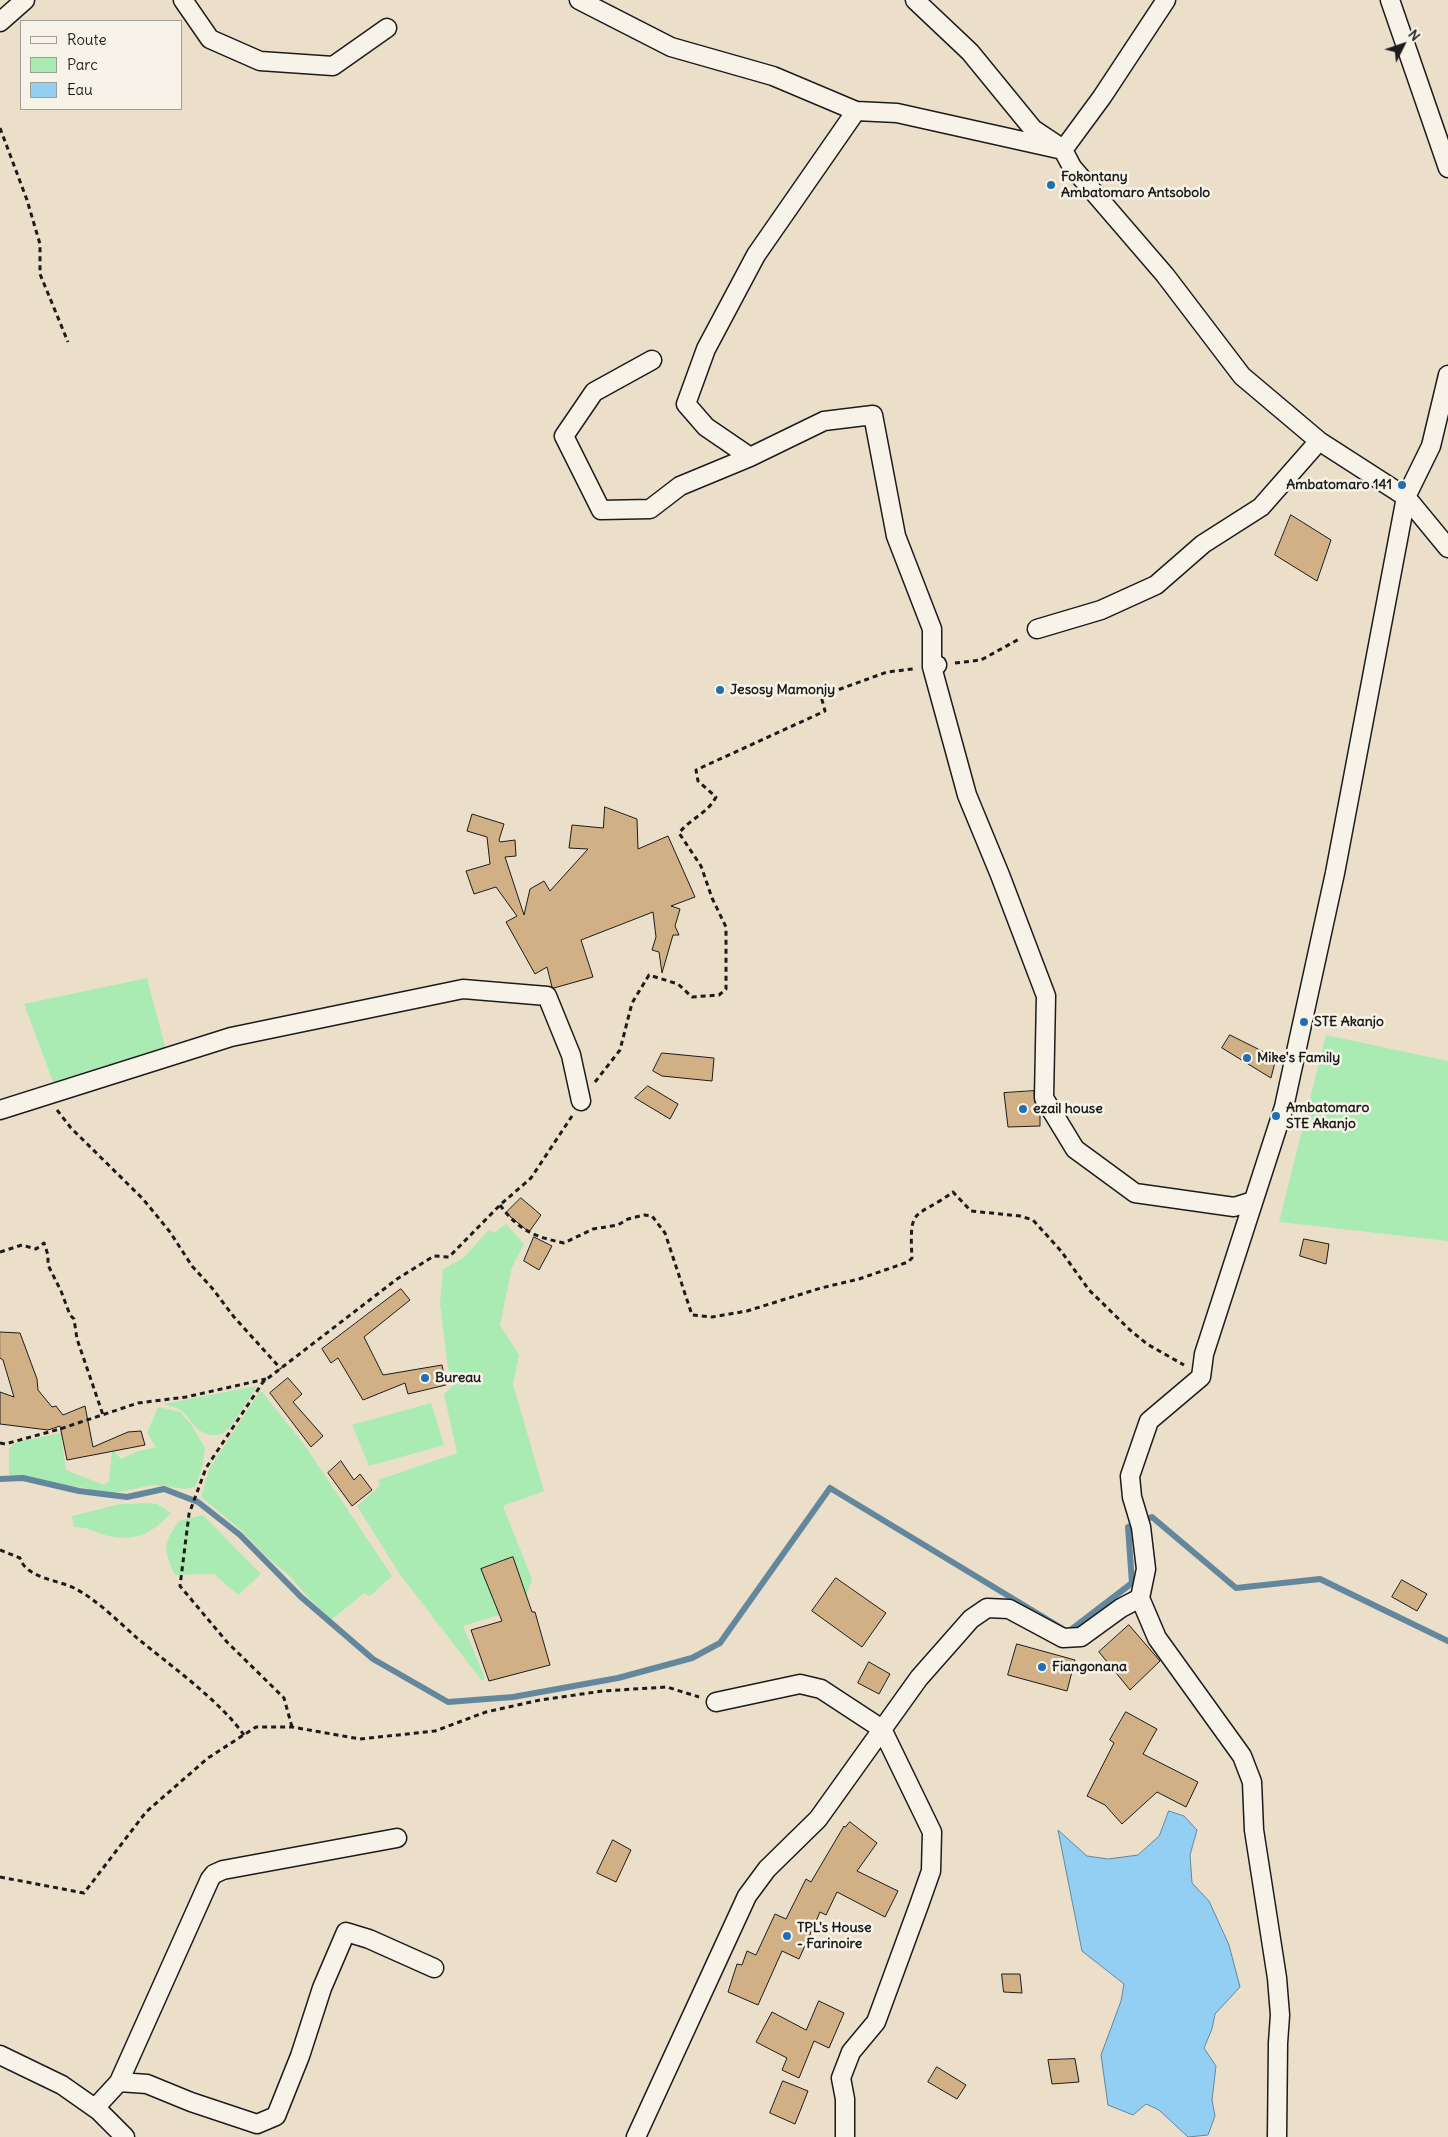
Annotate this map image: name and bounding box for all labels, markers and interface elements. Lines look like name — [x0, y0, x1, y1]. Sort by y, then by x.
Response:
legend — [20, 20, 182, 110]
north arrow — [1378, 20, 1428, 70]
text: N — [1404, 26, 1424, 45]
text: Route — [67, 30, 107, 49]
text: Parc — [67, 55, 98, 74]
text: Eau — [67, 80, 93, 99]
place label: Fokontany Ambatomaro Antsobolo — [1061, 169, 1210, 202]
marker: Fokontany Ambatomaro Antsobolo — [1045, 179, 1057, 191]
place label: Ambatomaro 141 — [1286, 477, 1392, 493]
marker: Ambatomaro 141 — [1396, 479, 1408, 491]
place label: Jesosy Mamonjy — [730, 682, 835, 698]
marker: Jesosy Mamonjy — [714, 684, 726, 696]
place label: STE Akanjo — [1314, 1014, 1384, 1030]
marker: STE Akanjo — [1298, 1016, 1310, 1028]
place label: Mike's Family — [1257, 1050, 1340, 1066]
marker: Mike's Family — [1241, 1052, 1253, 1064]
place label: Ambatomaro STE Akanjo — [1286, 1100, 1369, 1132]
place label: ezail house — [1033, 1101, 1103, 1117]
marker: ezail house — [1017, 1103, 1029, 1115]
marker: Ambatomaro STE Akanjo — [1270, 1110, 1282, 1122]
place label: Bureau — [435, 1370, 481, 1386]
marker: Bureau — [419, 1372, 431, 1384]
place label: Fiangonana — [1052, 1659, 1127, 1675]
marker: Fiangonana — [1036, 1661, 1048, 1673]
place label: TPL's House - Farinoire — [797, 1920, 872, 1952]
marker: TPL's House - Farinoire — [781, 1930, 793, 1942]

